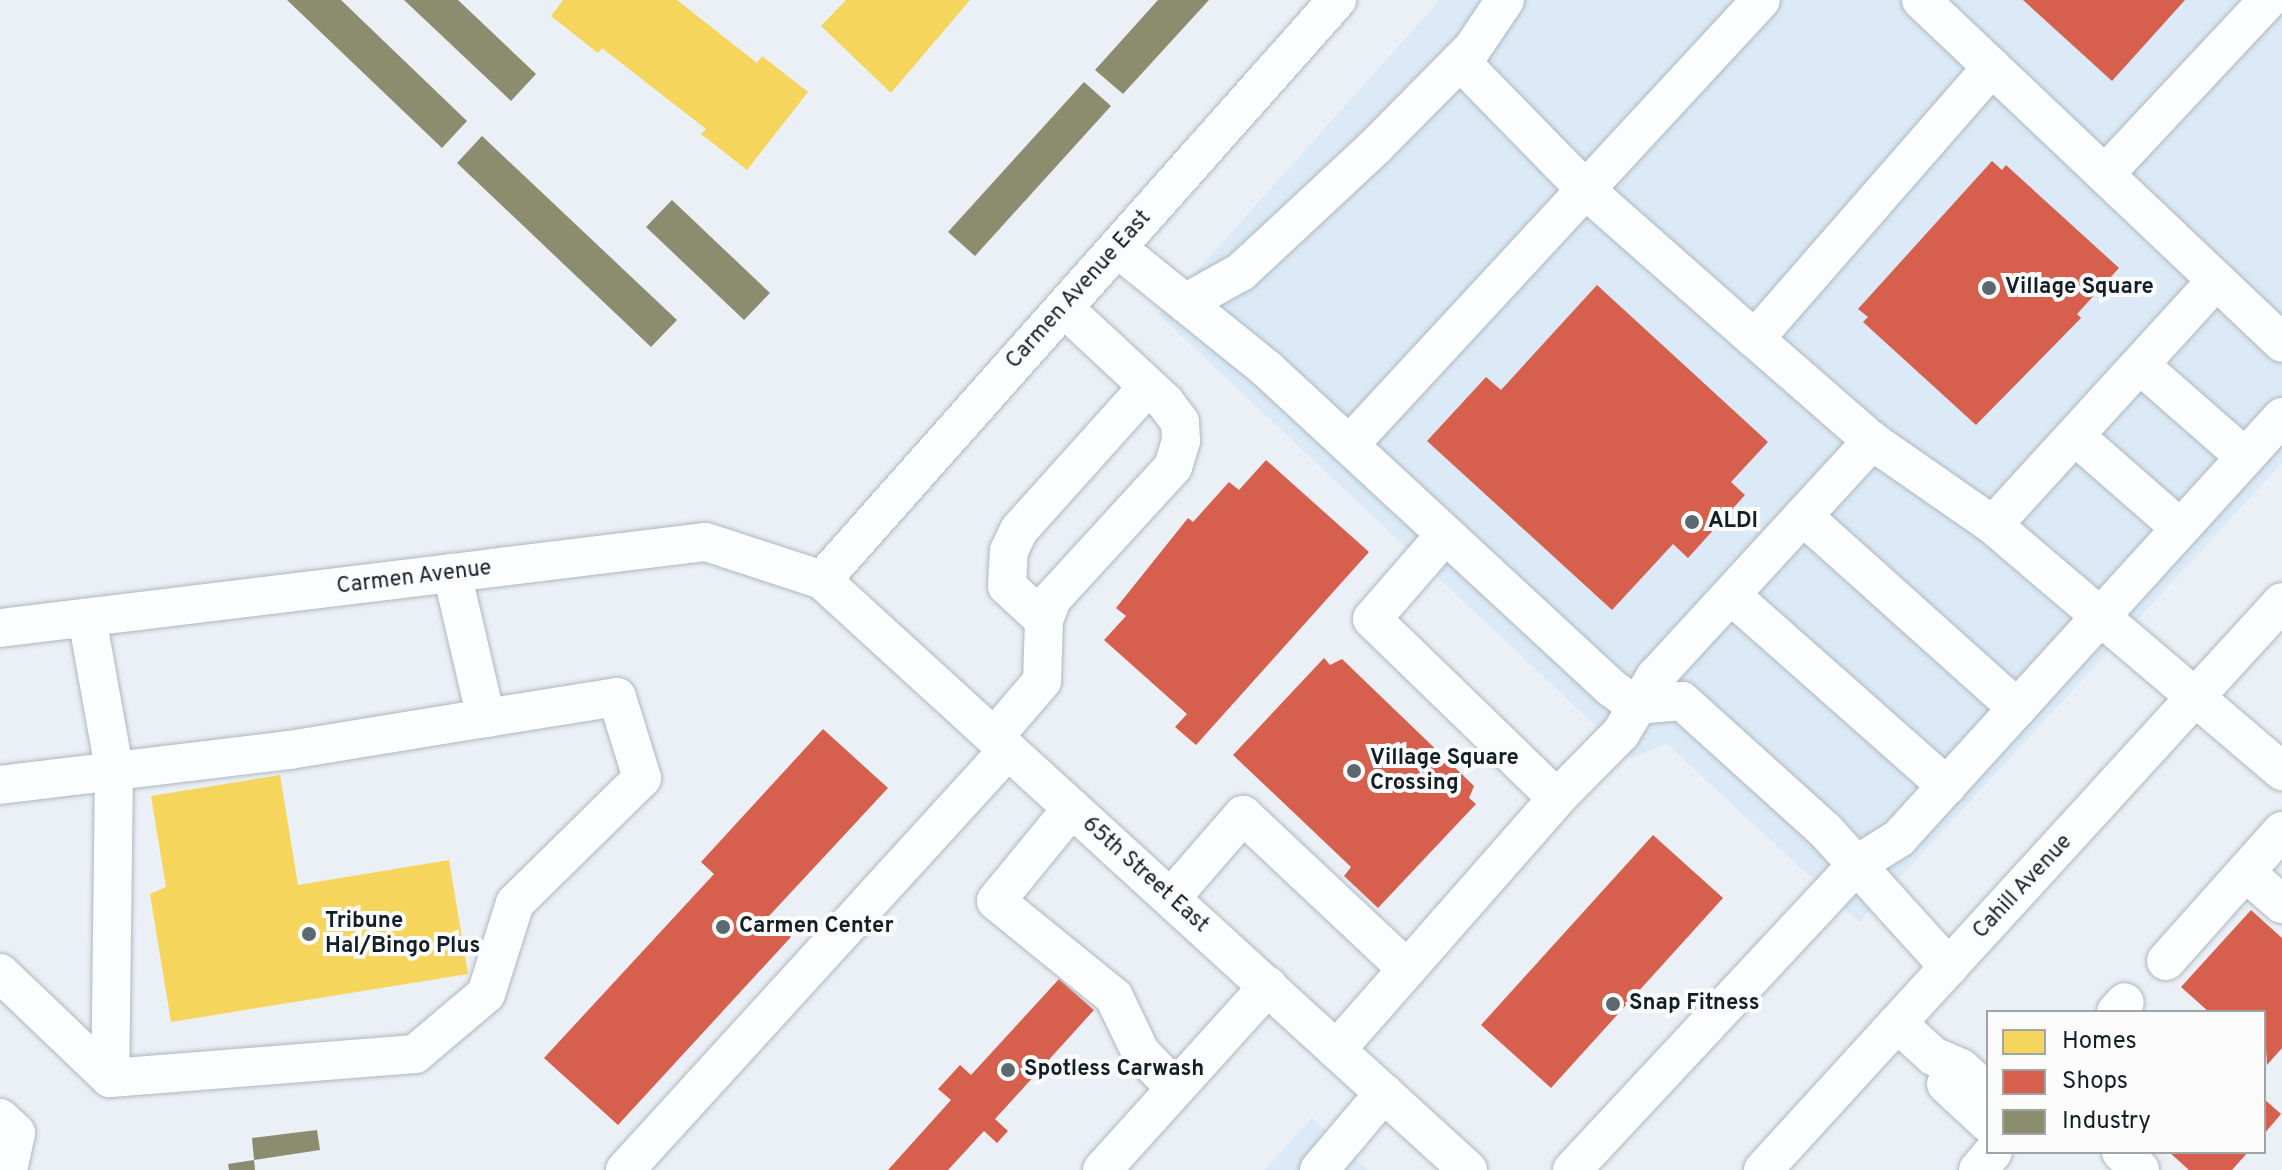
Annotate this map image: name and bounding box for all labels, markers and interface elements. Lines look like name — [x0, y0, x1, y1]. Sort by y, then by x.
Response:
street label: Carmen Avenue East — [1001, 205, 1157, 375]
place label: Village Square — [2005, 275, 2154, 301]
marker: Village Square — [1980, 279, 1998, 297]
place label: ALDI — [1708, 509, 1758, 535]
marker: ALDI — [1683, 513, 1701, 531]
street label: Carmen Avenue — [335, 555, 493, 601]
place label: Village Square Crossing — [1370, 745, 1519, 796]
marker: Village Square Crossing — [1345, 762, 1363, 780]
street label: 65th Street East — [1076, 811, 1214, 939]
street label: Cahill Avenue — [1968, 829, 2078, 945]
place label: Tribune Hal/Bingo Plus — [325, 908, 480, 960]
place label: Carmen Center — [739, 914, 894, 940]
marker: Carmen Center — [714, 918, 732, 936]
marker: Tribune Hal/Bingo Plus — [300, 925, 318, 943]
place label: Snap Fitness — [1629, 991, 1760, 1017]
marker: Snap Fitness — [1604, 995, 1622, 1013]
legend — [1986, 1010, 2266, 1154]
text: Homes — [2062, 1027, 2137, 1057]
place label: Spotless Carwash — [1024, 1057, 1204, 1083]
marker: Spotless Carwash — [999, 1061, 1017, 1079]
text: Shops — [2062, 1067, 2128, 1097]
text: Industry — [2062, 1107, 2151, 1137]

